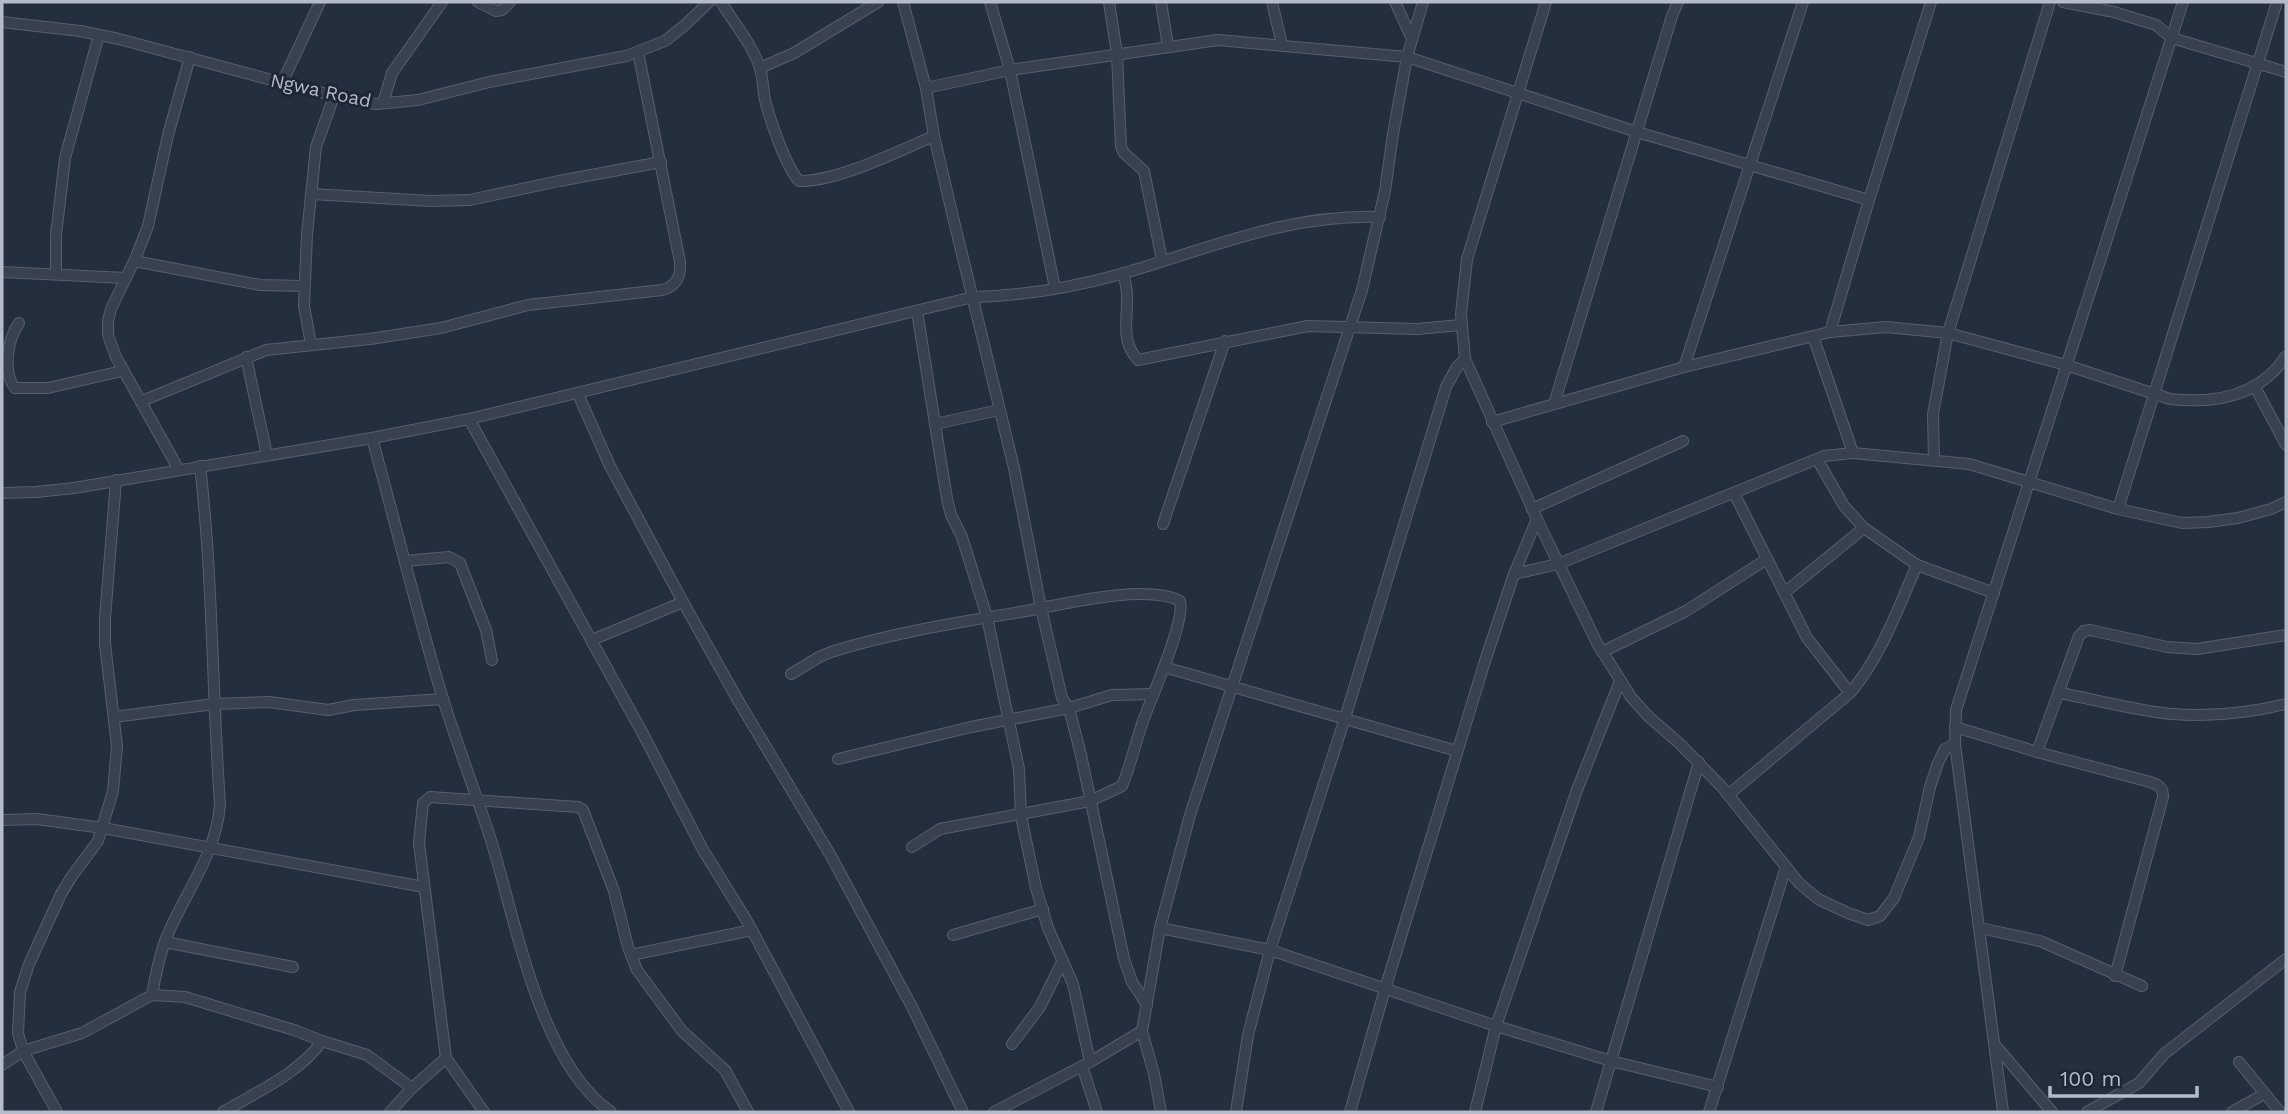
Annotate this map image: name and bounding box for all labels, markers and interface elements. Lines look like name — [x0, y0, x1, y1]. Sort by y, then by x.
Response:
street label: Ngwa Road — [268, 69, 373, 112]
scale bar — [2050, 1054, 2197, 1098]
text: 100 m — [2060, 1066, 2122, 1091]

